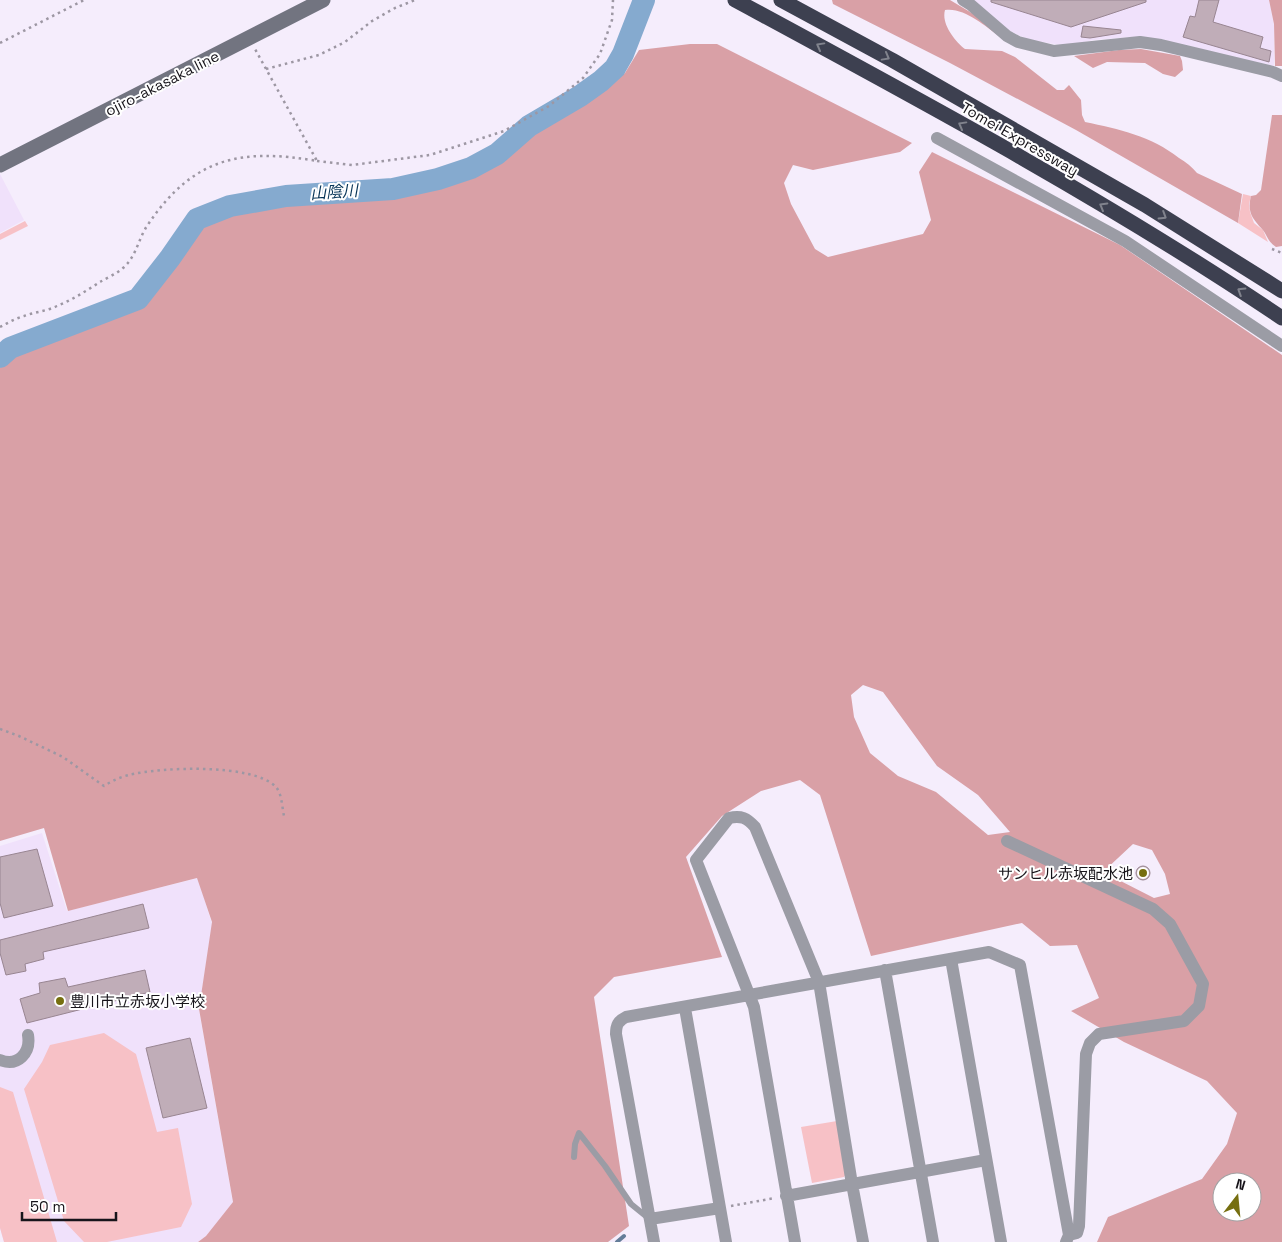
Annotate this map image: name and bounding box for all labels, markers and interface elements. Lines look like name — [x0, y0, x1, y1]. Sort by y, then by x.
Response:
one-way arrow — [816, 42, 825, 52]
street label: ojiro-akasaka line — [102, 46, 222, 120]
one-way arrow — [881, 50, 890, 60]
street label: Tomei Expressway — [958, 98, 1082, 180]
one-way arrow — [958, 122, 967, 132]
water label: 山陰川 — [309, 180, 361, 204]
one-way arrow — [1099, 202, 1108, 212]
one-way arrow — [1158, 210, 1167, 219]
one-way arrow — [1238, 288, 1247, 297]
place label: サンヒル赤坂配水池 — [998, 864, 1133, 883]
marker: サンヒル赤坂配水池 — [1137, 867, 1149, 879]
place label: 豊川市立赤坂小学校 — [70, 992, 205, 1011]
marker: 豊川市立赤坂小学校 — [54, 995, 66, 1007]
north arrow — [1212, 1172, 1262, 1222]
text: N — [1234, 1175, 1248, 1194]
scale bar — [22, 1190, 116, 1222]
text: 50 m — [30, 1197, 65, 1216]

